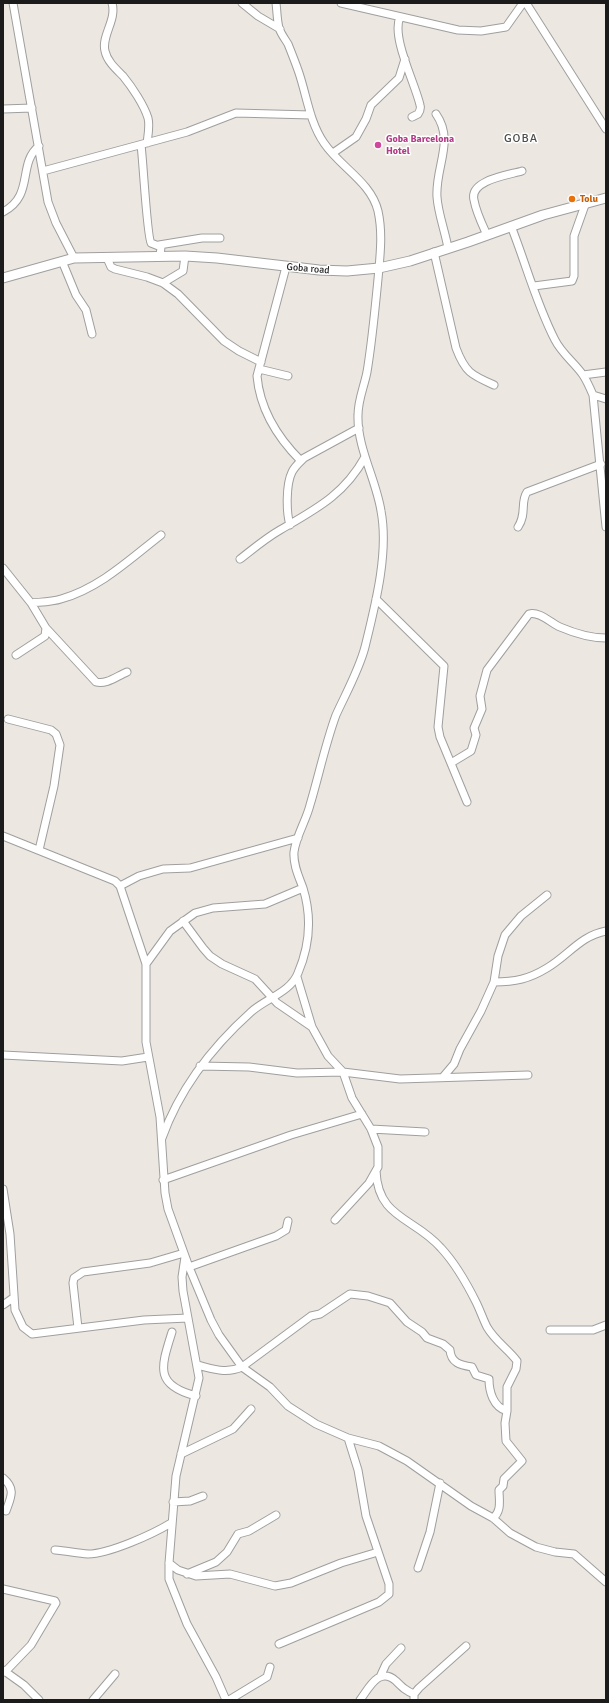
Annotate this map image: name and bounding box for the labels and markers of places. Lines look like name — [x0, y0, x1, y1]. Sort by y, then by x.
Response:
place label: Goba Barcelona Hotel — [386, 133, 454, 156]
marker: Goba Barcelona Hotel — [373, 140, 383, 150]
place label: Tolu — [580, 193, 598, 205]
marker: Tolu — [567, 194, 577, 204]

